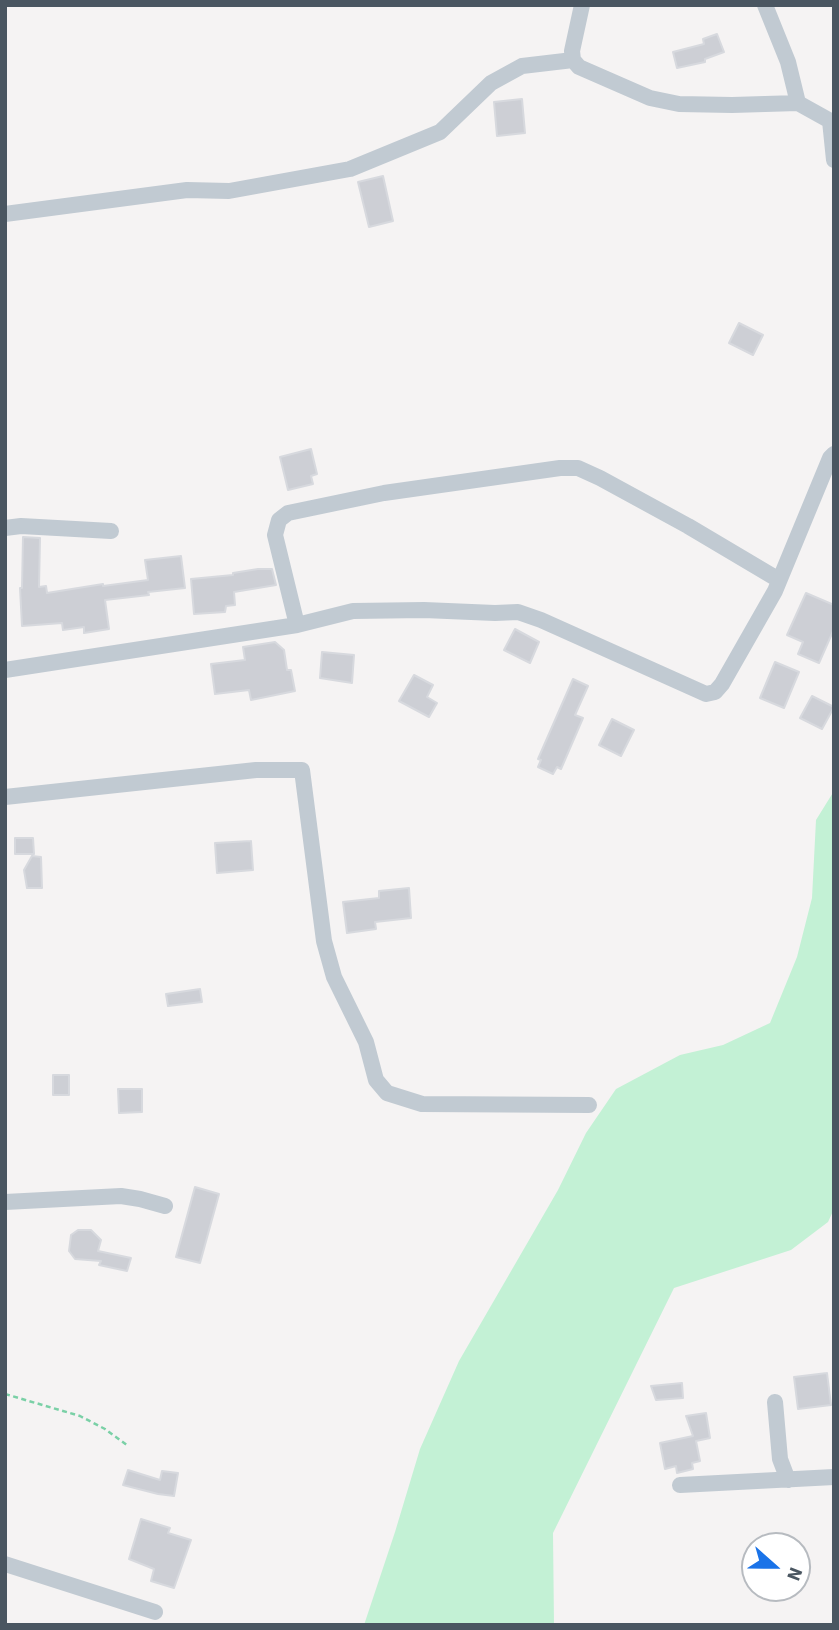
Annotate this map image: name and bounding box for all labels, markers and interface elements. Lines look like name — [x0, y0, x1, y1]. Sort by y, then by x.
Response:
north arrow — [741, 1532, 811, 1602]
text: N — [779, 1563, 809, 1585]

